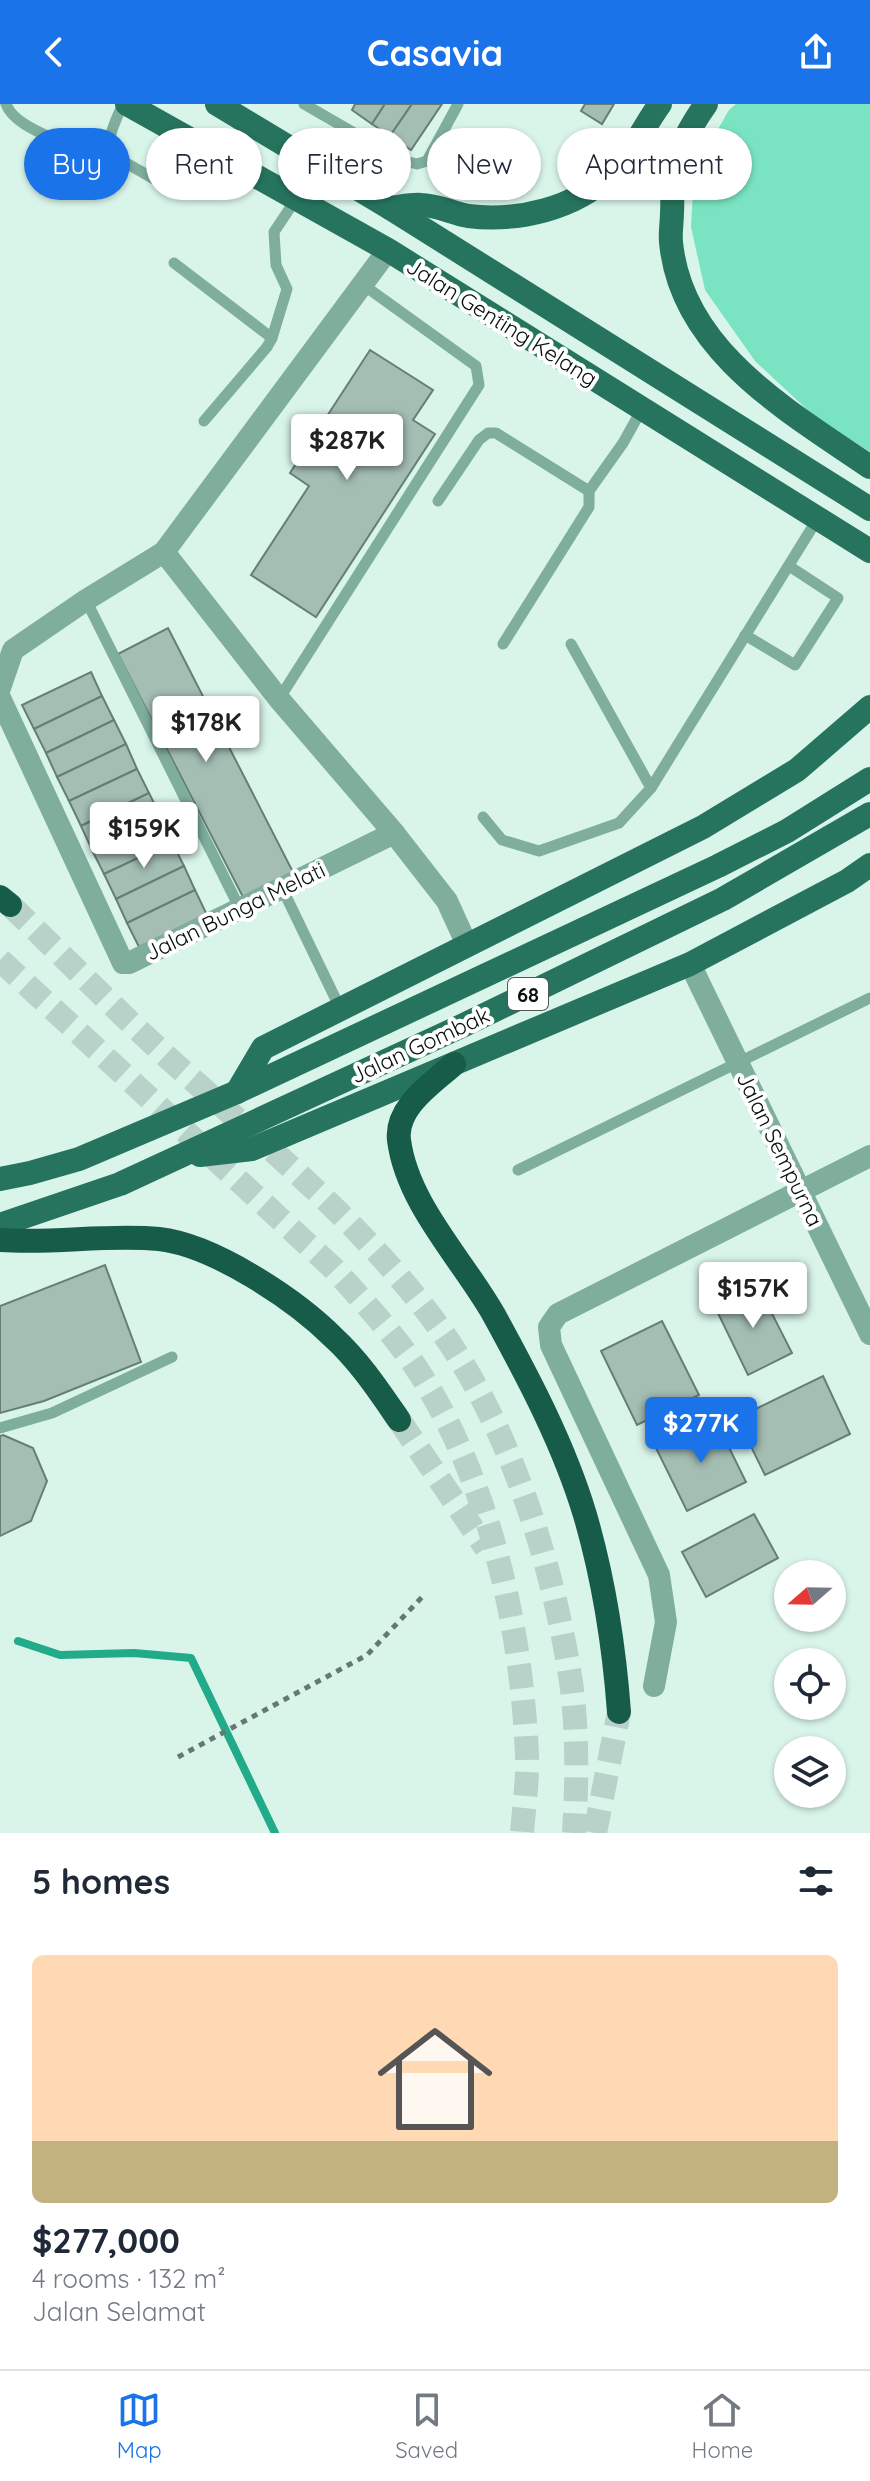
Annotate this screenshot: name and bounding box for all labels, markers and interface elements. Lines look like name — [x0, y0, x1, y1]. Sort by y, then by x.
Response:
icon: back — [32, 30, 76, 74]
text: Casavia — [367, 30, 503, 75]
icon: share — [794, 30, 838, 74]
chip: Buy — [24, 128, 130, 200]
chip: Rent — [146, 128, 262, 200]
chip: Filters — [278, 128, 411, 200]
chip: New — [427, 128, 541, 200]
chip: Apartment — [557, 128, 752, 200]
street label: Jalan Genting Kelang — [401, 252, 603, 392]
pin: $287K — [291, 414, 403, 482]
text: $287K — [309, 423, 385, 456]
pin: $178K — [150, 696, 262, 764]
text: $178K — [170, 705, 242, 738]
pin: $159K — [88, 802, 200, 870]
text: $159K — [108, 811, 180, 844]
street label: Jalan Bunga Melati — [140, 855, 330, 967]
road number: 68 — [508, 978, 548, 1010]
street label: Jalan Gombak — [346, 1001, 494, 1089]
street label: Jalan Sempurna — [731, 1067, 829, 1231]
pin: $157K — [697, 1262, 809, 1330]
text: $157K — [717, 1271, 789, 1304]
pin: $277K — [645, 1397, 757, 1465]
text: $277K — [663, 1406, 739, 1439]
north arrow — [774, 1560, 846, 1632]
map controls — [774, 1560, 846, 1808]
button: locate — [774, 1648, 846, 1720]
button: layers — [774, 1736, 846, 1808]
icon: filters — [794, 1859, 838, 1903]
text: 5 homes — [32, 1860, 170, 1903]
icon: home — [363, 2007, 507, 2151]
text: $277,000 — [32, 2219, 180, 2262]
text: 4 rooms · 132 m² — [32, 2262, 226, 2295]
text: Jalan Selamat — [32, 2295, 206, 2328]
tab: Map — [117, 2388, 162, 2464]
tab: Saved — [395, 2388, 458, 2464]
tab: Home — [692, 2388, 753, 2464]

